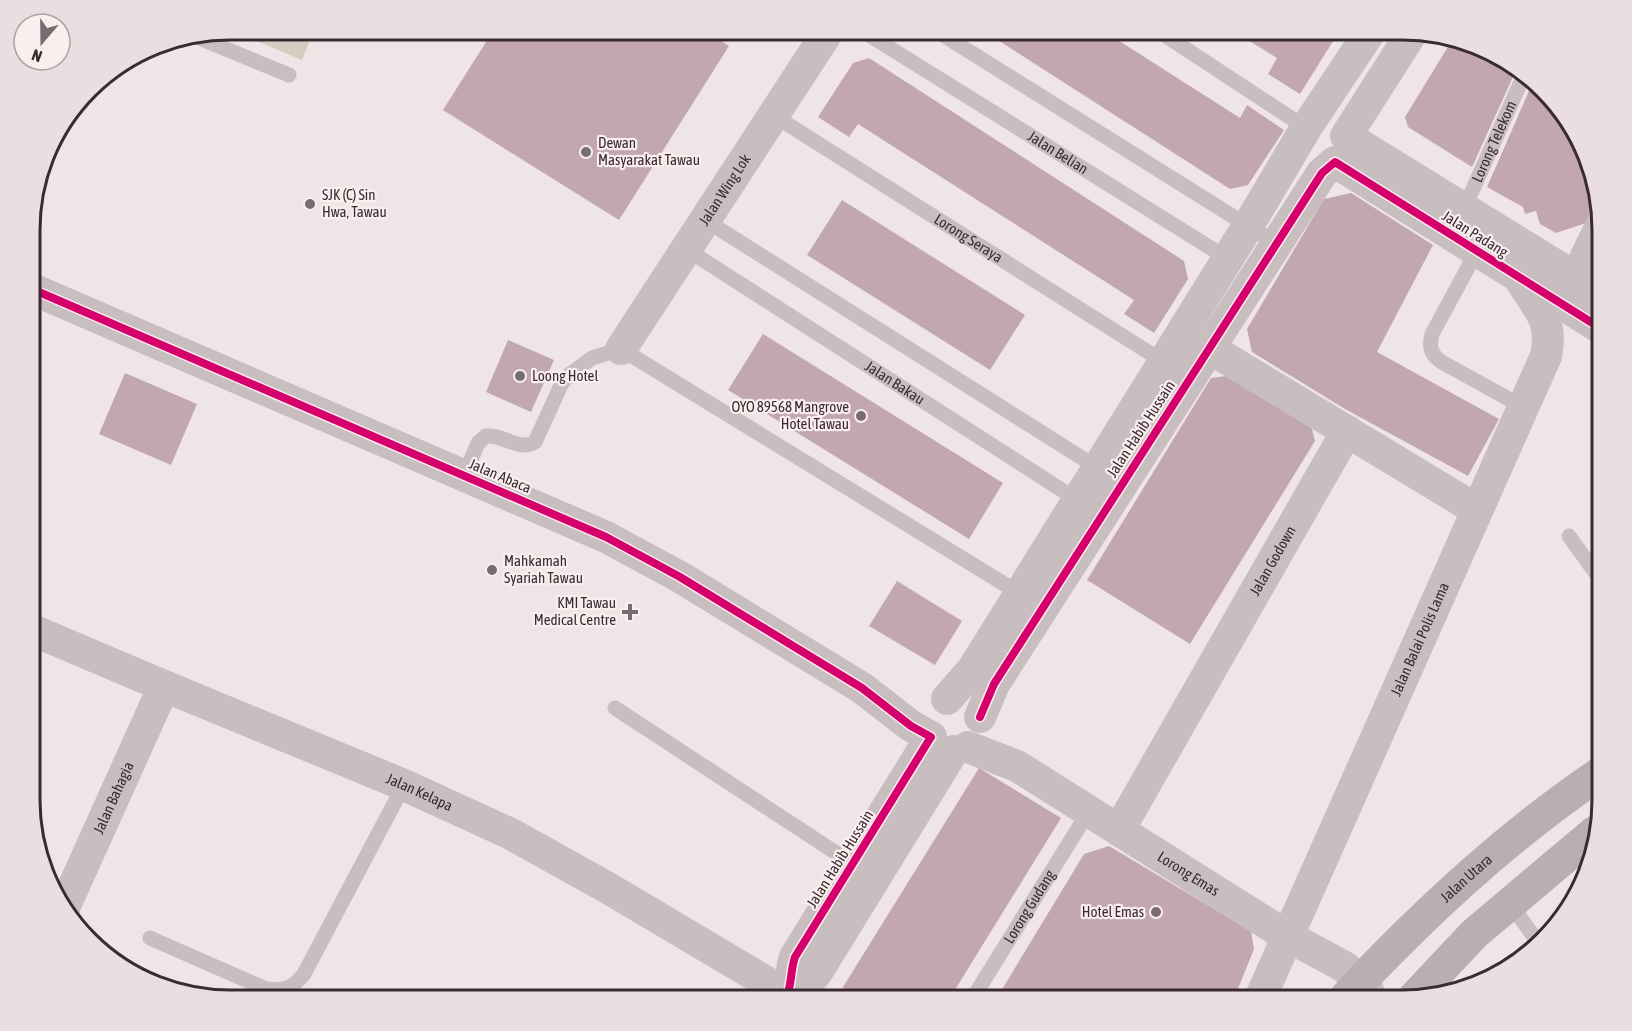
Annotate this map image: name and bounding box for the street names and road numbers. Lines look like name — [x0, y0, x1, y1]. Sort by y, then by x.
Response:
street label: Lorong Telekom — [1468, 98, 1519, 185]
street label: Jalan Belian — [1025, 127, 1091, 177]
street label: Jalan Wing Lok — [695, 150, 754, 228]
street label: Jalan Padang — [1439, 207, 1512, 261]
street label: Lorong Seraya — [931, 210, 1006, 266]
street label: Jalan Bakau — [862, 357, 928, 408]
street label: Jalan Habib Hussain — [1103, 377, 1178, 480]
street label: Jalan Abaca — [466, 455, 534, 496]
street label: Jalan Godown — [1246, 523, 1299, 598]
street label: Jalan Balai Polis Lama — [1387, 580, 1452, 698]
street label: Jalan Bahagia — [89, 759, 137, 836]
street label: Jalan Kelapa — [384, 770, 456, 814]
street label: Jalan Habib Hussain — [803, 807, 876, 911]
street label: Lorong Emas — [1155, 848, 1223, 899]
street label: Jalan Utara — [1437, 851, 1495, 906]
street label: Lorong Gudang — [1000, 866, 1059, 946]

